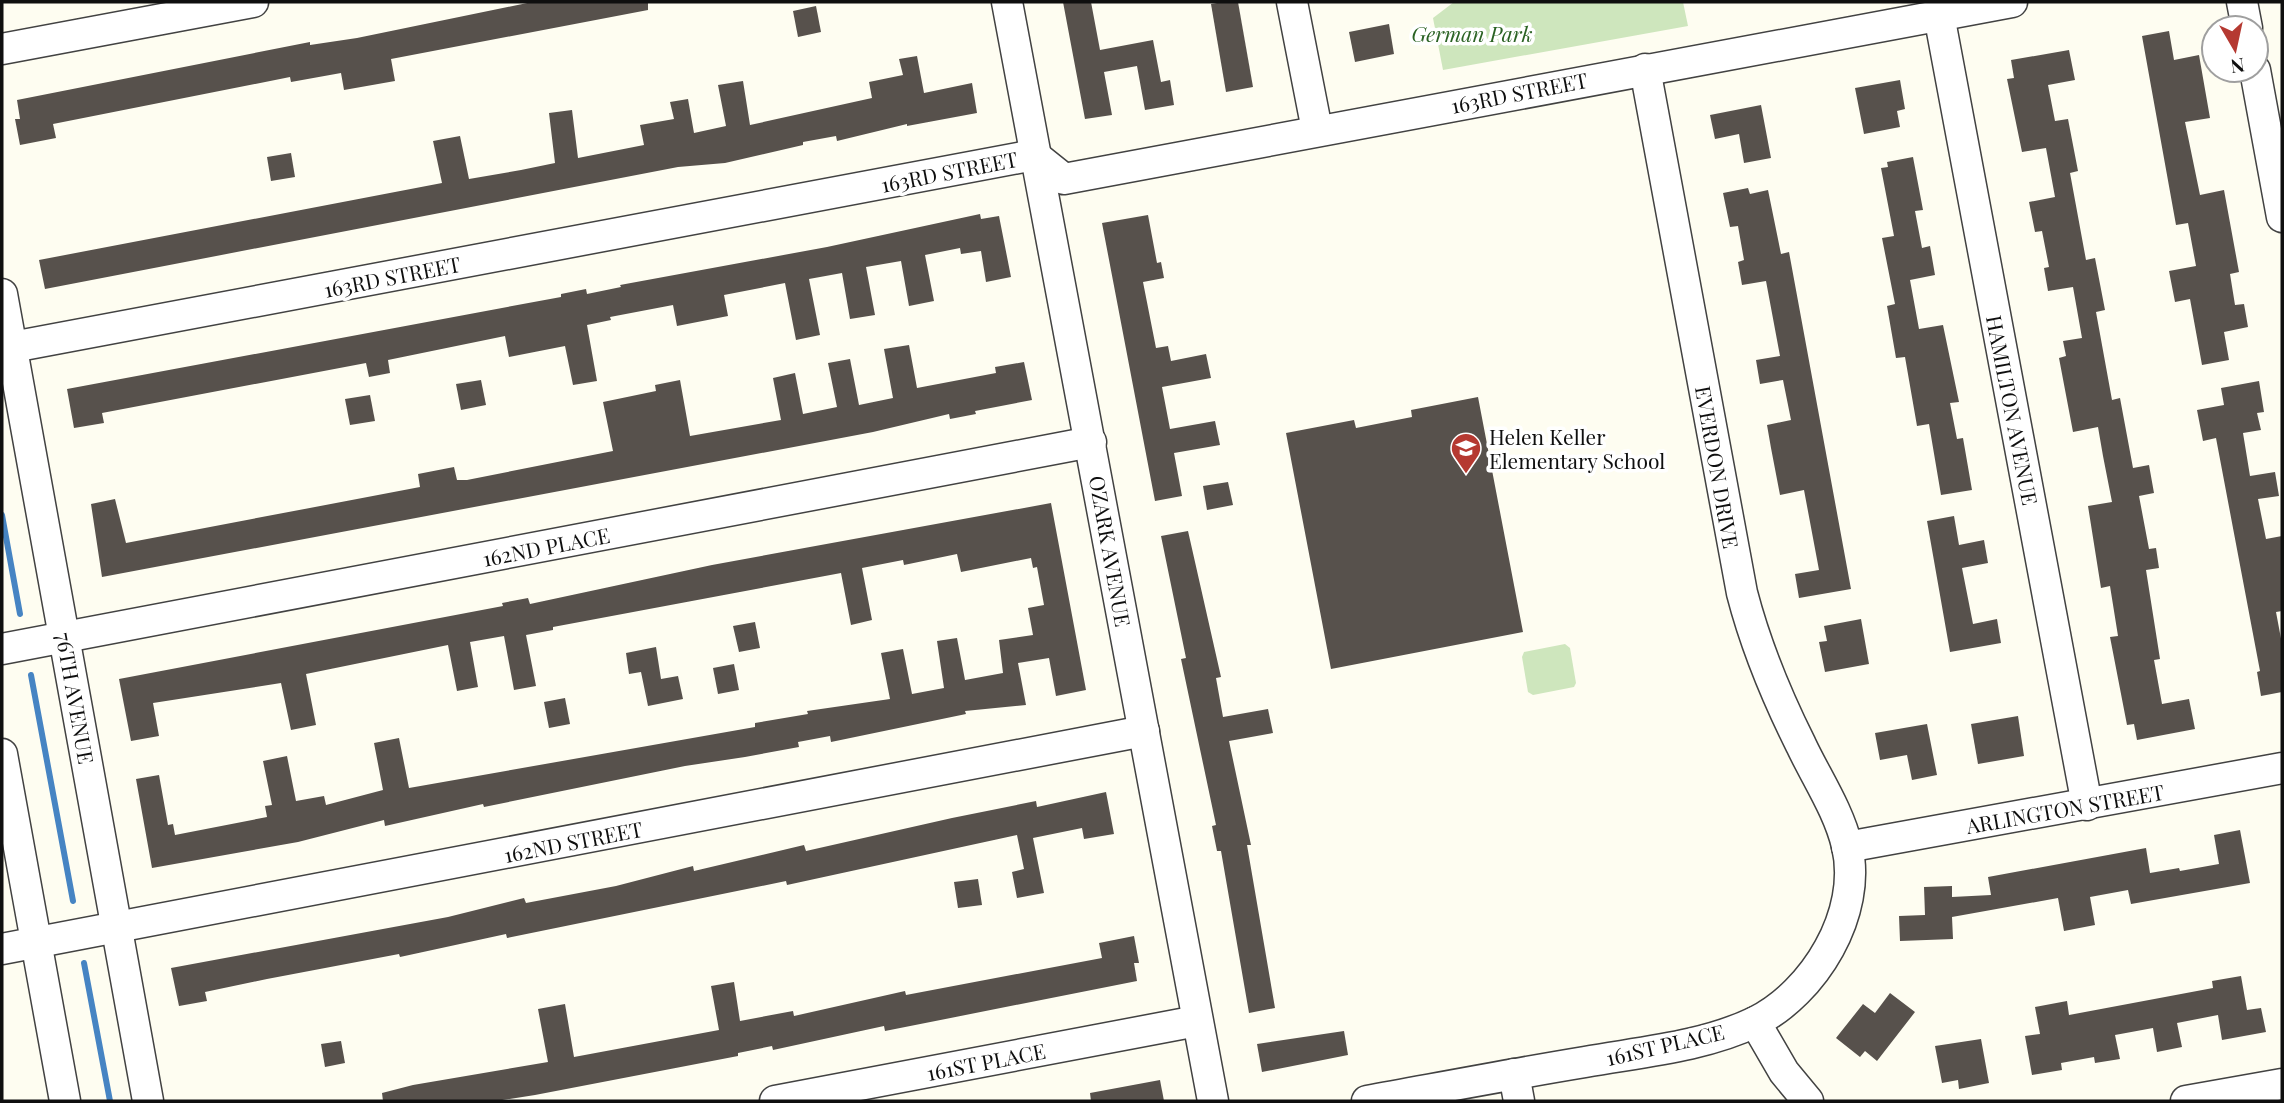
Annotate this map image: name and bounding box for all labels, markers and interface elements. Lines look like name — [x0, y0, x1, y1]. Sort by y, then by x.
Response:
north arrow — [2200, 14, 2270, 84]
park label: German Park — [1411, 19, 1533, 47]
text: N — [2229, 53, 2247, 81]
street label: 163RD STREET — [1448, 65, 1590, 119]
street label: 163RD STREET — [878, 144, 1020, 198]
street label: 163RD STREET — [321, 249, 463, 303]
street label: HAMILTON AVENUE — [1981, 313, 2045, 507]
street label: EVERDON DRIVE — [1690, 383, 1746, 551]
place label: Helen Keller Elementary School — [1489, 422, 1665, 474]
school or university icon: Helen Keller Elementary School — [1449, 431, 1483, 475]
street label: OZARK AVENUE — [1084, 473, 1138, 629]
street label: 162ND PLACE — [480, 520, 612, 572]
street label: 76TH AVENUE — [51, 630, 101, 766]
street label: ARLINGTON STREET — [1963, 777, 2166, 839]
street label: 162ND STREET — [501, 814, 645, 868]
street label: 161ST PLACE — [1603, 1017, 1727, 1071]
street label: 161ST PLACE — [924, 1036, 1048, 1086]

